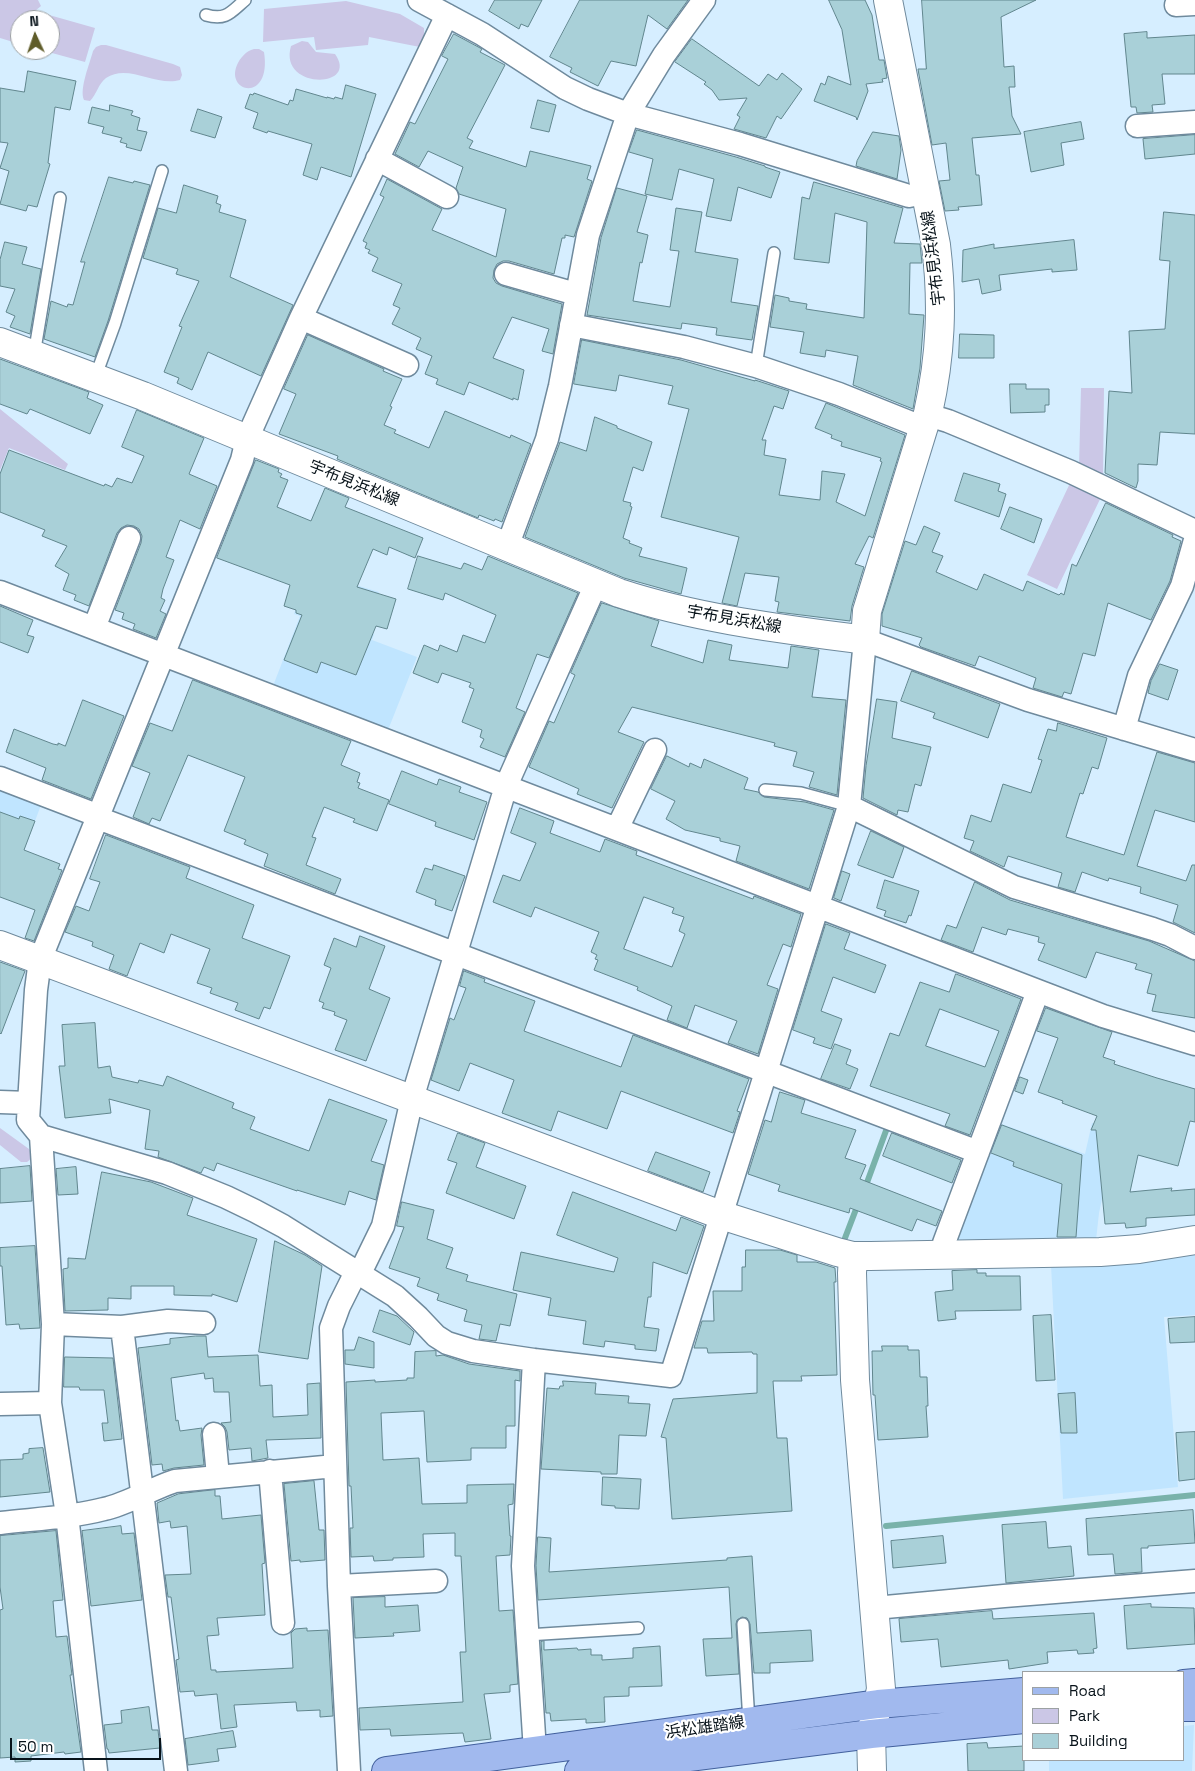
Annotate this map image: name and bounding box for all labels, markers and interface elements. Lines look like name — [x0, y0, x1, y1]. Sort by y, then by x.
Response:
north arrow — [10, 10, 60, 60]
text: N — [29, 12, 39, 30]
street label: 宇布見浜松線 — [919, 209, 949, 307]
street label: 宇布見浜松線 — [306, 457, 402, 511]
street label: 宇布見浜松線 — [685, 602, 783, 638]
legend — [1022, 1671, 1185, 1761]
text: Road — [1069, 1681, 1106, 1700]
text: Park — [1069, 1706, 1100, 1725]
street label: 浜松雄踏線 — [664, 1713, 746, 1743]
scale bar — [12, 1728, 164, 1760]
text: Building — [1069, 1731, 1128, 1750]
text: 50 m — [18, 1737, 53, 1756]

